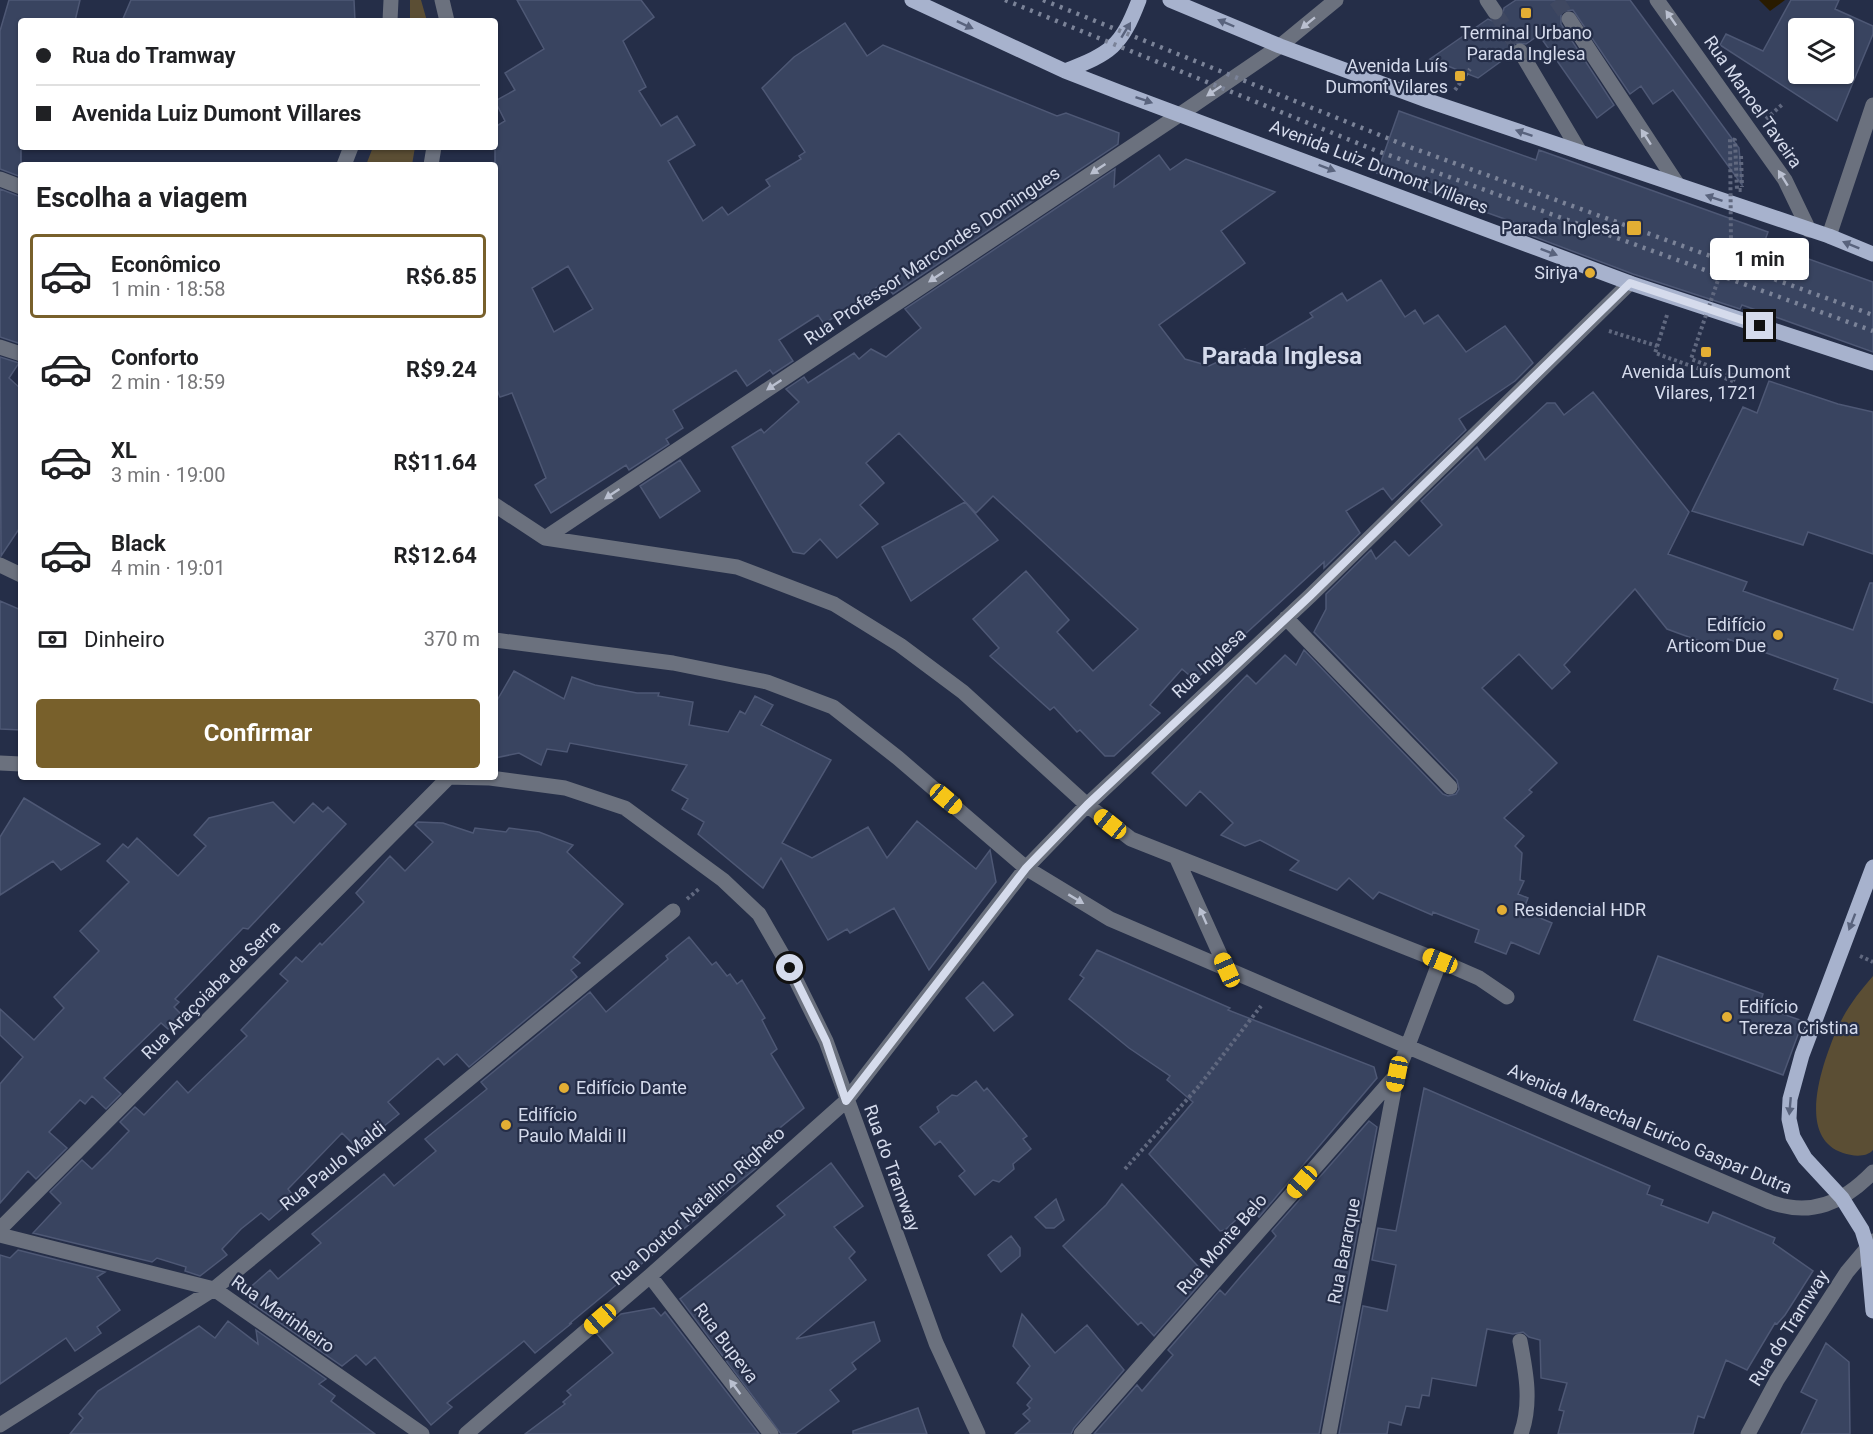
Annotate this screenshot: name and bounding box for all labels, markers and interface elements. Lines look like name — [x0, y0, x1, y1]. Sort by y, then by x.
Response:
marker: Terminal Urbano Parada Inglesa — [1519, 6, 1533, 20]
one-way arrow — [1665, 11, 1677, 26]
one-way arrow — [1300, 17, 1316, 30]
one-way arrow — [1216, 18, 1234, 28]
map controls — [1788, 18, 1854, 84]
button: layers — [1788, 18, 1854, 84]
one-way arrow — [956, 20, 974, 30]
one-way arrow — [1120, 22, 1131, 38]
place label: Terminal Urbano Parada Inglesa — [1460, 22, 1592, 64]
street label: Rua Manoel Taveira — [1700, 32, 1807, 172]
text: Rua do Tramway — [72, 43, 236, 68]
place label: Avenida Luís Dumont Vilares — [1325, 55, 1448, 97]
marker: Avenida Luís Dumont Vilares — [1453, 69, 1467, 83]
one-way arrow — [1206, 85, 1222, 96]
one-way arrow — [1136, 96, 1154, 106]
text: Avenida Luiz Dumont Villares — [72, 101, 361, 126]
street label: Avenida Luiz Dumont Villares — [1267, 115, 1491, 218]
one-way arrow — [1515, 127, 1533, 137]
one-way arrow — [1640, 128, 1651, 145]
street label: Rua Professor Marcondes Domingues — [800, 162, 1063, 349]
one-way arrow — [1090, 163, 1106, 174]
one-way arrow — [1318, 164, 1336, 174]
one-way arrow — [1777, 170, 1788, 186]
text: Escolha a viagem — [36, 182, 248, 214]
one-way arrow — [1705, 192, 1723, 202]
place label: Parada Inglesa — [1501, 217, 1620, 238]
marker: Parada Inglesa — [1625, 219, 1643, 237]
callout: 1 min — [1710, 239, 1810, 281]
one-way arrow — [1842, 240, 1860, 249]
text: 1 min — [1734, 247, 1785, 271]
one-way arrow — [1540, 248, 1558, 257]
icon: car — [39, 249, 93, 303]
text: Econômico — [111, 252, 221, 277]
place label: Siriya — [1534, 262, 1578, 283]
text: R$6.85 — [406, 264, 477, 289]
marker: Siriya — [1583, 266, 1597, 280]
one-way arrow — [928, 271, 944, 282]
text: 1 min · 18:58 — [111, 277, 226, 301]
route end — [1746, 312, 1773, 339]
icon: car — [39, 342, 93, 396]
district label: Parada Inglesa — [1202, 342, 1362, 370]
text: Conforto — [111, 345, 199, 370]
marker: Avenida Luís Dumont Vilares, 1721 — [1699, 345, 1713, 359]
text: R$9.24 — [406, 357, 477, 382]
place label: Avenida Luís Dumont Vilares, 1721 — [1621, 361, 1791, 403]
text: 2 min · 18:59 — [111, 370, 226, 394]
one-way arrow — [765, 380, 782, 391]
icon: car — [39, 435, 93, 489]
text: XL — [111, 438, 137, 463]
text: R$11.64 — [393, 450, 477, 475]
text: 3 min · 19:00 — [111, 463, 226, 487]
one-way arrow — [604, 488, 620, 500]
icon: car — [39, 528, 93, 582]
text: Black — [111, 531, 166, 556]
text: R$12.64 — [393, 543, 477, 568]
text: 4 min · 19:01 — [111, 556, 226, 580]
place label: Edifício Articom Due — [1666, 614, 1766, 656]
icon: cash — [36, 623, 69, 656]
street label: Rua Inglesa — [1167, 623, 1250, 702]
text: Dinheiro — [84, 627, 165, 652]
text: 370 m — [424, 627, 480, 651]
marker: Edifício Articom Due — [1771, 628, 1785, 642]
button: Confirmar — [36, 699, 480, 768]
car — [926, 781, 966, 817]
car — [1090, 806, 1130, 842]
one-way arrow — [1068, 893, 1084, 904]
place label: Residencial HDR — [1514, 899, 1646, 920]
marker: Residencial HDR — [1495, 903, 1509, 917]
one-way arrow — [1198, 908, 1207, 925]
one-way arrow — [1847, 913, 1857, 931]
street label: Rua Araçoiaba da Serra — [137, 916, 284, 1063]
car — [1420, 946, 1460, 976]
car — [1211, 950, 1243, 990]
route start — [776, 954, 803, 981]
place label: Edifício Tereza Cristina — [1739, 996, 1859, 1038]
marker: Edifício Tereza Cristina — [1720, 1010, 1734, 1024]
car — [1385, 1055, 1409, 1093]
street label: Avenida Marechal Eurico Gaspar Dutra — [1505, 1059, 1795, 1198]
place label: Edifício Dante — [576, 1077, 687, 1098]
marker: Edifício Dante — [557, 1081, 571, 1095]
one-way arrow — [1785, 1097, 1795, 1116]
street label: Rua do Tramway — [860, 1102, 925, 1234]
place label: Edifício Paulo Maldi II — [518, 1104, 627, 1146]
street label: Rua Paulo Maldi — [276, 1117, 390, 1215]
marker: Edifício Paulo Maldi II — [499, 1118, 513, 1132]
street label: Rua Doutor Natalino Righeto — [606, 1122, 789, 1289]
car — [1283, 1163, 1321, 1201]
street label: Rua Monte Belo — [1172, 1189, 1271, 1298]
street label: Rua Bararque — [1323, 1196, 1364, 1306]
street label: Rua do Tramway — [1744, 1265, 1833, 1390]
street label: Rua Marinheiro — [228, 1270, 339, 1357]
street label: Rua Bupeva — [690, 1299, 763, 1387]
car — [581, 1300, 619, 1338]
one-way arrow — [729, 1380, 741, 1396]

